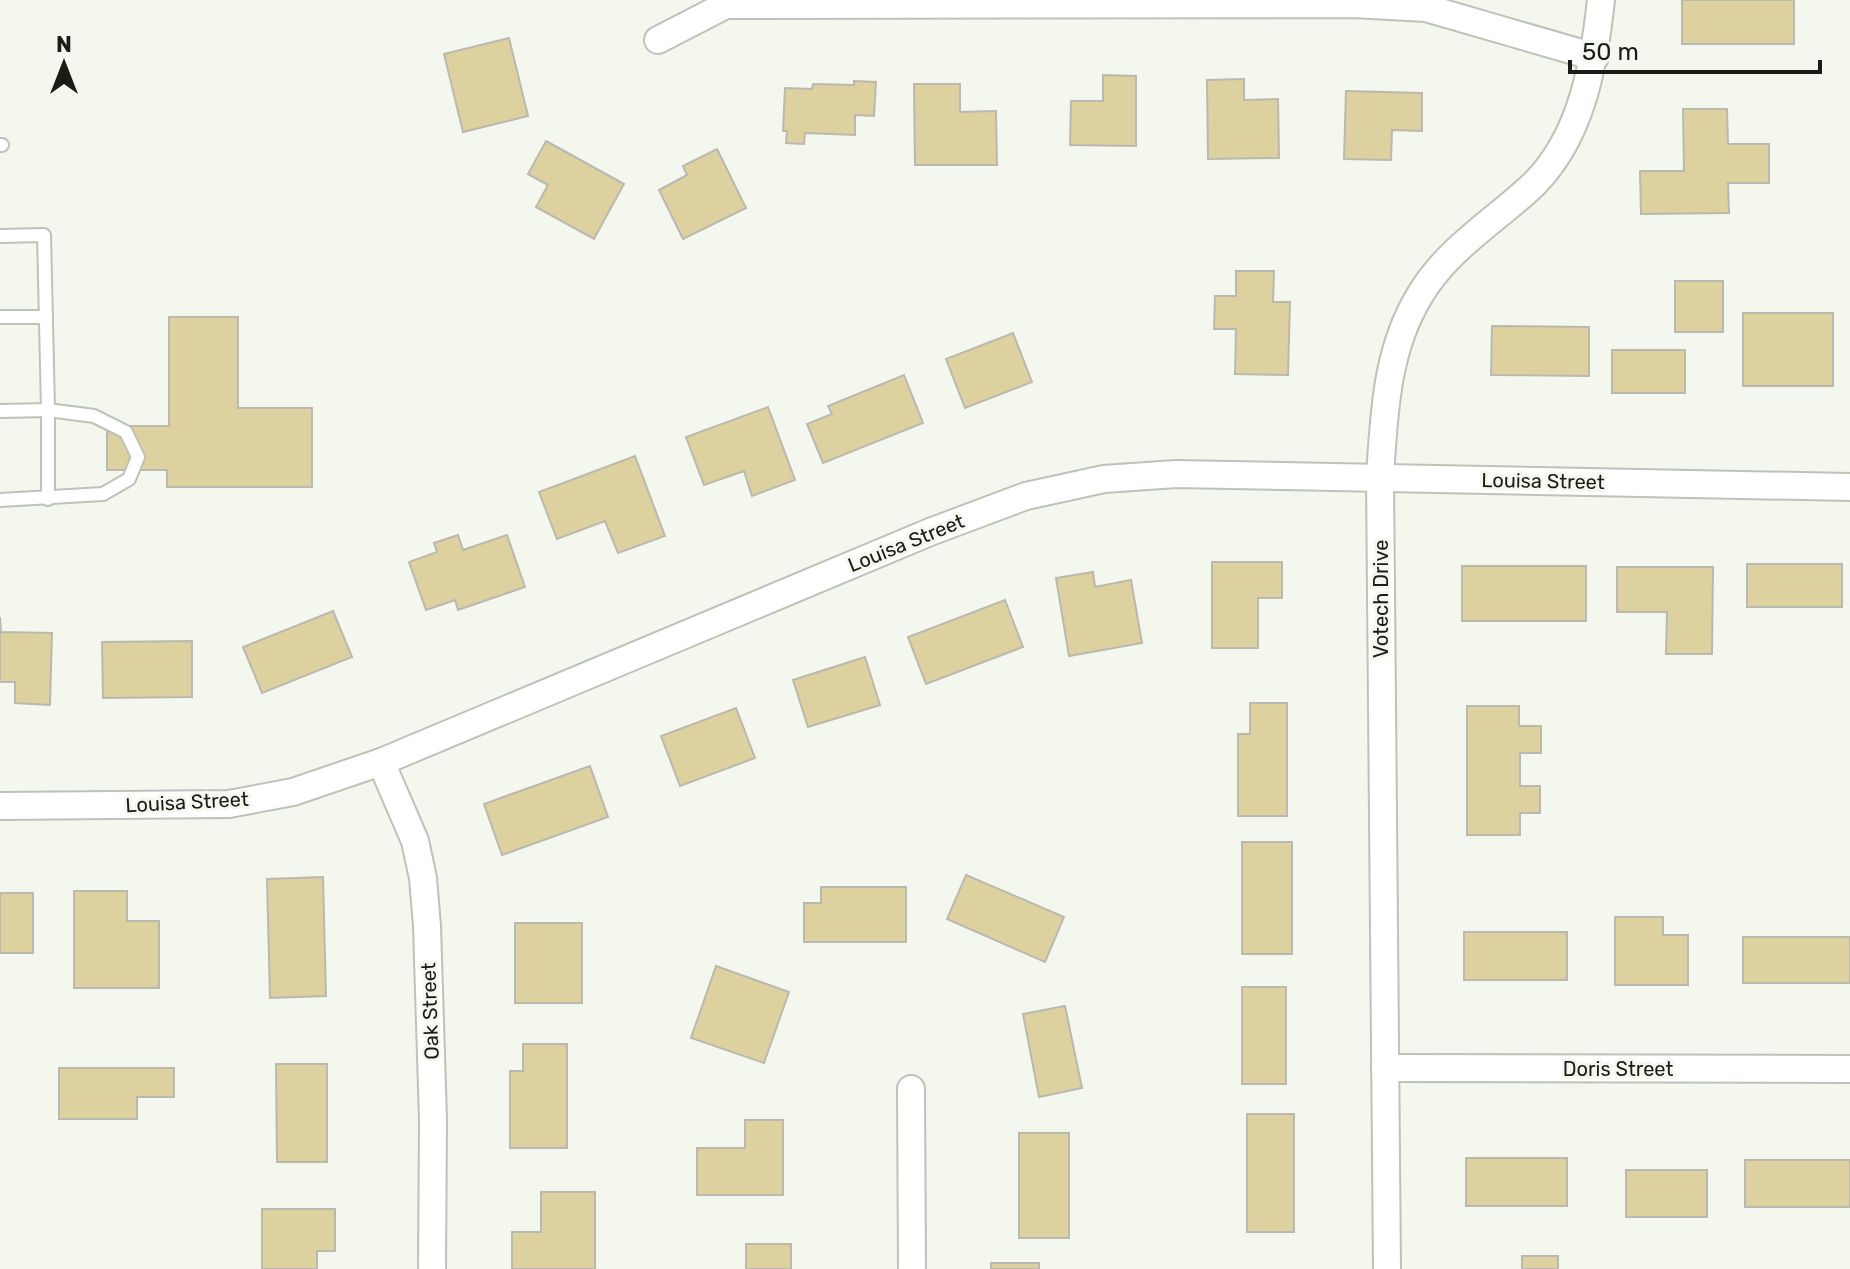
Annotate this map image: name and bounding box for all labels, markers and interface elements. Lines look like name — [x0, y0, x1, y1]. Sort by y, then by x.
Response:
north arrow — [24, 24, 104, 104]
scale bar — [1570, 24, 1820, 74]
text: N — [56, 31, 72, 58]
text: 50 m — [1582, 38, 1639, 66]
street label: Louisa Street — [1481, 468, 1605, 494]
street label: Louisa Street — [844, 509, 968, 577]
street label: Votech Drive — [1369, 540, 1393, 658]
street label: Louisa Street — [125, 787, 249, 817]
street label: Oak Street — [416, 962, 444, 1060]
street label: Doris Street — [1563, 1057, 1673, 1081]

